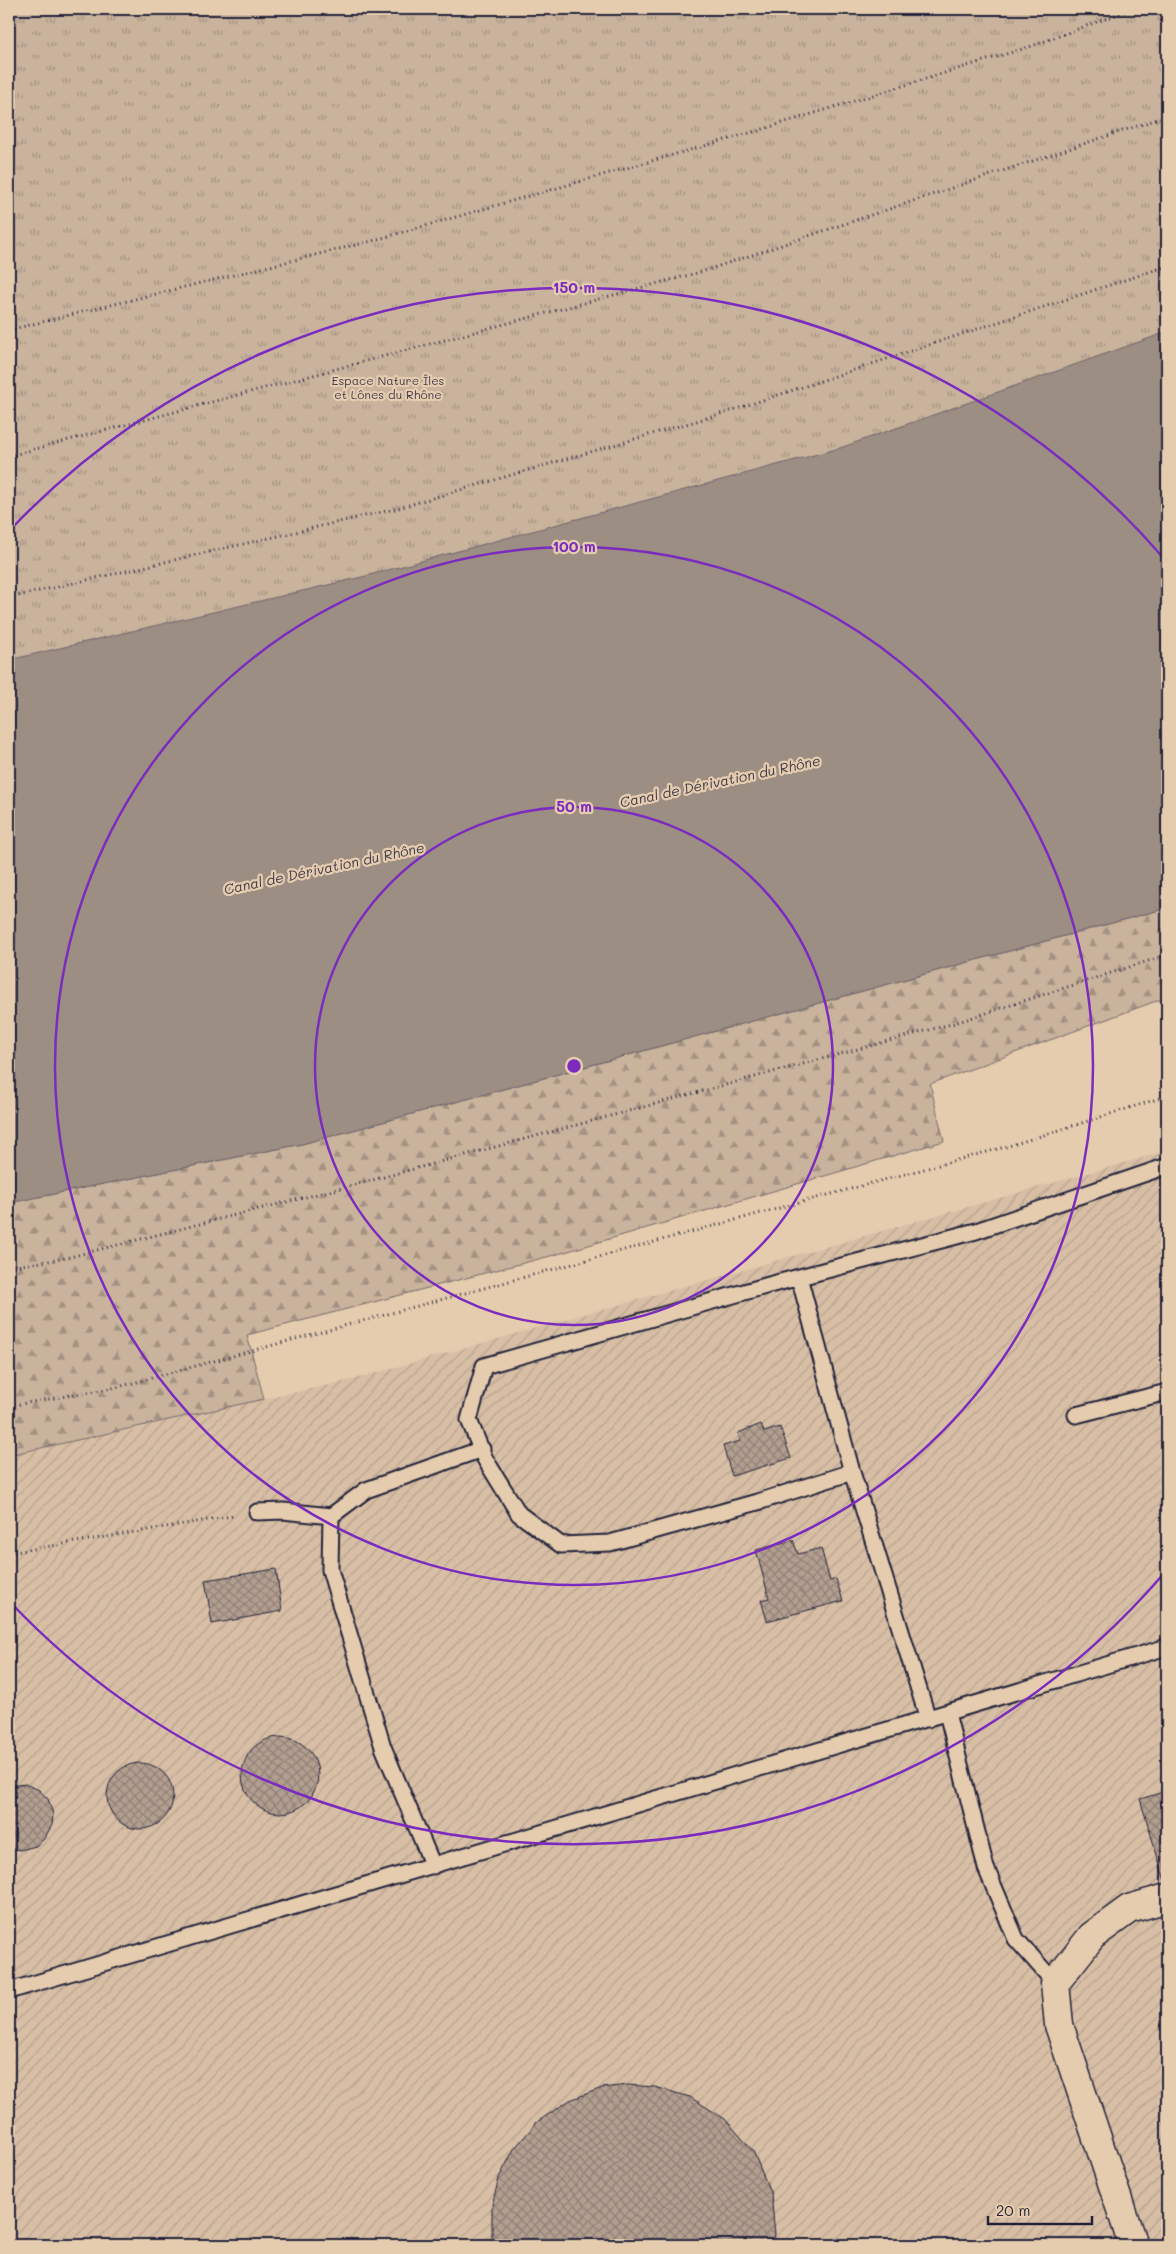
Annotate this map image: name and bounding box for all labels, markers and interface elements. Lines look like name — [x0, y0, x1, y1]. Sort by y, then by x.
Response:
text: 150 m — [553, 277, 595, 297]
park label: Espace Nature Îles et Lônes du Rhône — [332, 372, 445, 402]
text: 100 m — [552, 536, 596, 556]
water label: Canal de Dérivation du Rhône — [618, 750, 822, 812]
text: 50 m — [556, 796, 592, 816]
water label: Canal de Dérivation du Rhône — [222, 837, 426, 899]
centre of rings — [565, 1057, 583, 1075]
scale bar — [988, 2194, 1092, 2226]
text: 20 m — [996, 2200, 1030, 2220]

